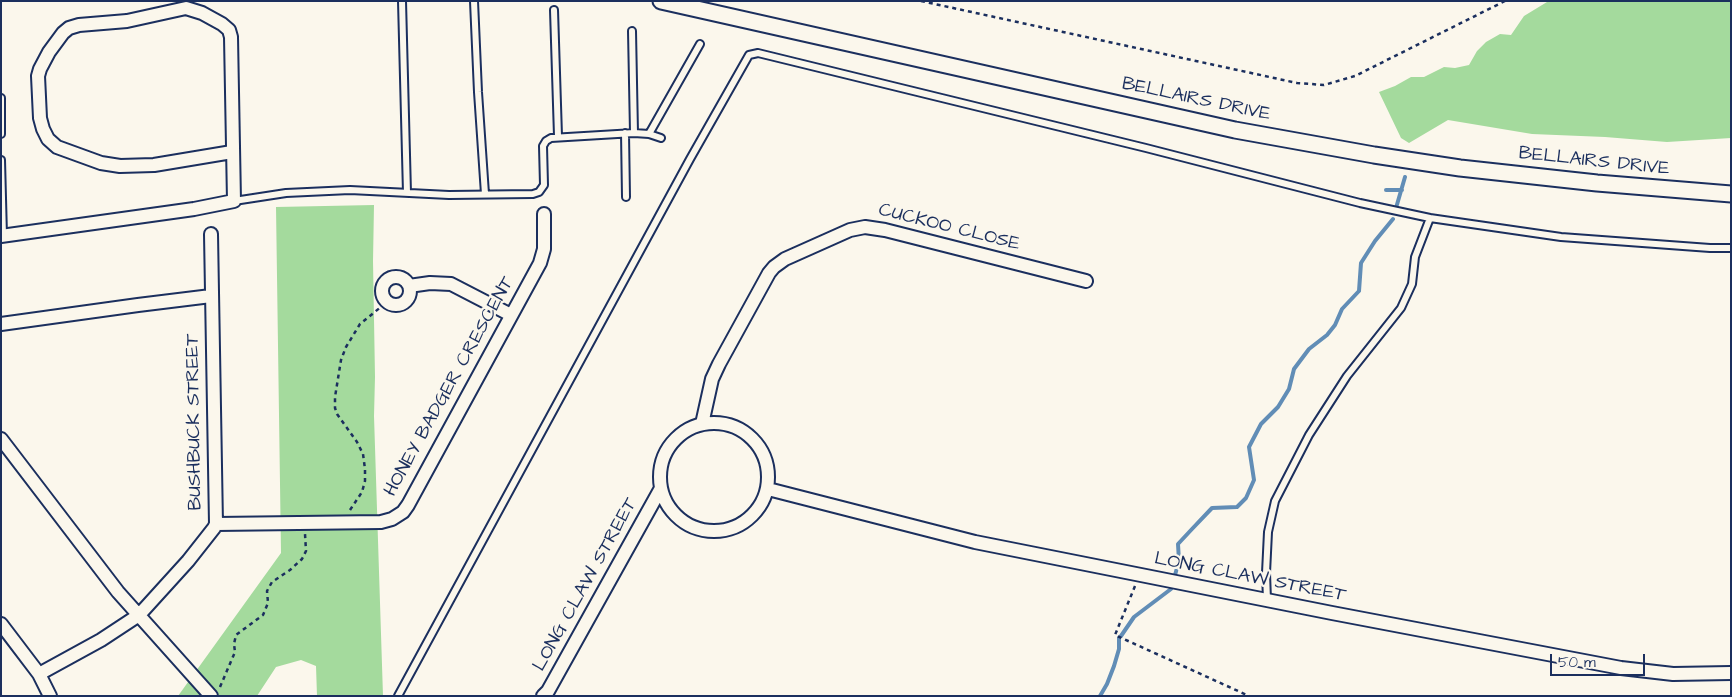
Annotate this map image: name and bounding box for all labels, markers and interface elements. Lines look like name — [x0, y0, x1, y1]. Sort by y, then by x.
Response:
street label: BELLAIRS DRIVE — [1120, 73, 1272, 127]
street label: BELLAIRS DRIVE — [1518, 143, 1670, 181]
street label: CUCKOO CLOSE — [876, 199, 1022, 257]
street label: HONEY BADGER CRESCENT — [380, 273, 520, 501]
street label: BUSHBUCK STREET — [182, 334, 208, 510]
street label: LONG CLAW STREET — [529, 494, 643, 676]
street label: LONG CLAW STREET — [1152, 548, 1348, 608]
scale bar — [1552, 644, 1647, 676]
text: 50 m — [1558, 652, 1596, 673]

